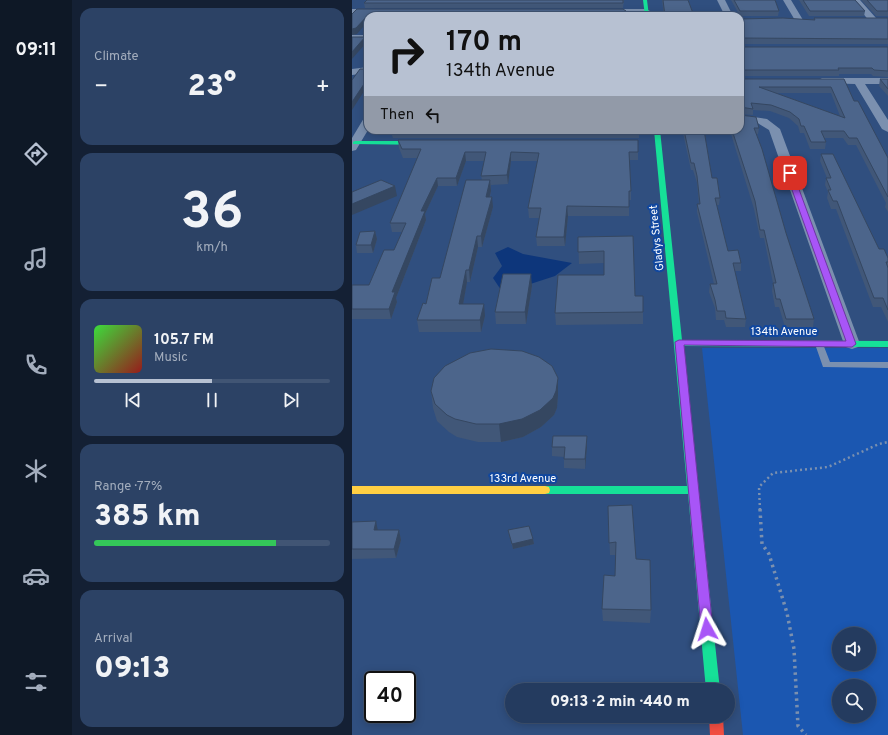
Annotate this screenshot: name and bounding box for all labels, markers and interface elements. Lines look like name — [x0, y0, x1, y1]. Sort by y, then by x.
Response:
text: 170 m — [446, 25, 522, 61]
icon: right — [380, 28, 432, 80]
text: 09:11 — [15, 39, 57, 62]
text: Climate — [94, 49, 139, 65]
text: 134th Avenue — [446, 60, 555, 83]
text: 23° — [188, 69, 236, 106]
text: − — [94, 74, 108, 101]
text: + — [316, 74, 330, 101]
icon: left — [422, 104, 444, 126]
text: Then — [380, 106, 414, 125]
icon: directions — [22, 140, 50, 168]
pin — [773, 156, 807, 190]
icon: arrive — [779, 162, 801, 184]
text: 36 — [180, 181, 244, 247]
street label: Gladys Street — [647, 204, 667, 272]
text: km/h — [196, 240, 228, 256]
icon: music — [22, 245, 50, 273]
street label: 134th Avenue — [751, 325, 817, 339]
text: 105.7 FM — [154, 331, 214, 350]
text: Music — [154, 350, 188, 366]
icon: phone — [22, 351, 50, 379]
icon: previous — [122, 389, 144, 411]
icon: pause — [201, 389, 223, 411]
icon: next — [280, 389, 302, 411]
icon: climate — [22, 457, 50, 485]
street label: 133rd Avenue — [490, 472, 556, 486]
text: Range · 77% — [94, 479, 162, 495]
text: 385 km — [94, 499, 201, 536]
icon: car — [22, 562, 50, 590]
position arrow — [686, 608, 728, 650]
map controls — [832, 627, 876, 723]
button: sound — [832, 627, 876, 671]
text: Arrival — [94, 631, 133, 647]
text: 09:13 — [94, 651, 170, 688]
icon: filters — [22, 668, 50, 696]
speed limit sign: 40 — [364, 671, 416, 723]
button: search — [832, 679, 876, 723]
text: 09:13 · 2 min · 440 m — [550, 693, 690, 712]

